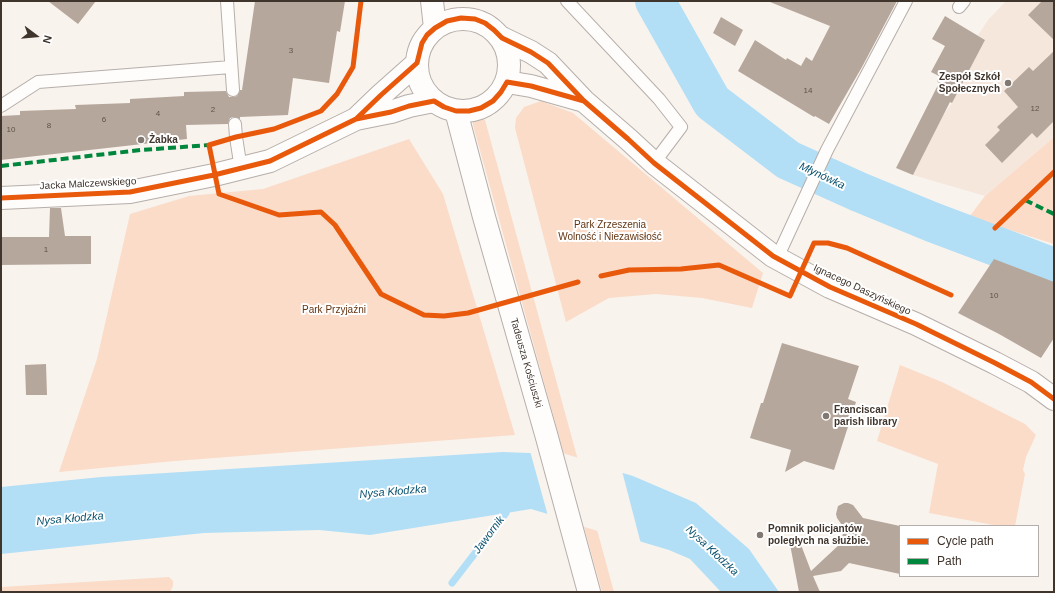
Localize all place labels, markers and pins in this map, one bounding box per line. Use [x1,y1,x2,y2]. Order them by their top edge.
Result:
place label: Zespół Szkół Społecznych [939,71,1000,94]
marker: Zespół Szkół Społecznych [1003,78,1013,88]
place label: Żabka [149,134,178,146]
marker: Żabka [136,135,146,145]
place label: Franciscan parish library [834,404,897,428]
marker: Franciscan parish library [821,411,831,421]
place label: Pomnik policjantów poległych na służbie. [768,523,869,546]
marker: Pomnik policjantów poległych na służbie. [755,530,765,540]

